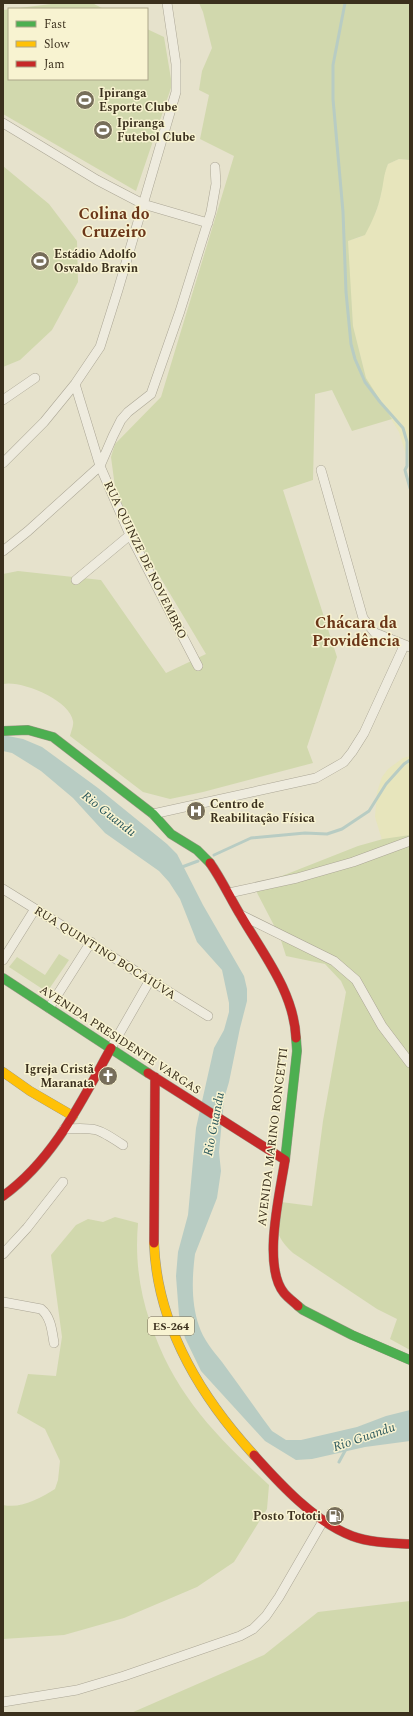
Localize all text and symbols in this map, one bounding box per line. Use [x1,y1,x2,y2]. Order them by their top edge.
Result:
legend [8,8,148,80]
text: Fast [44,15,66,34]
text: Slow [44,35,70,54]
text: Jam [44,55,65,74]
place label: Ipiranga Esporte Clube [99,84,178,117]
sports icon: Ipiranga Esporte Clube [74,89,96,111]
place label: Ipiranga Futebol Clube [117,114,195,147]
sports icon: Ipiranga Futebol Clube [92,119,114,141]
district label: Colina do Cruzeiro [79,202,150,244]
place label: Estádio Adolfo Osvaldo Bravin [54,245,139,278]
sports icon: Estádio Adolfo Osvaldo Bravin [29,250,51,272]
street label: RUA QUINZE DE NOVEMBRO [98,478,192,642]
district label: Chácara da Providência [312,611,401,653]
water label: Rio Guandu [77,786,141,842]
place label: Centro de Reabilitação Física [210,795,316,828]
hospital icon: Centro de Reabilitação Física [185,800,207,822]
street label: RUA QUINTINO BOCAIÚVA [30,901,180,1005]
street label: AVENIDA PRESIDENTE VARGAS [36,981,204,1099]
street label: AVENIDA MARINO RONCETTI [253,1047,293,1227]
place label: Igreja Cristã Maranata [25,1060,95,1093]
church icon: Igreja Cristã Maranata [97,1065,119,1087]
water label: Rio Guandu [198,1090,230,1158]
road number: ES-264 [148,1317,194,1335]
water label: Rio Guandu [330,1417,398,1457]
fuel station icon: Posto Tototi [324,1505,346,1527]
place label: Posto Tototi [253,1507,321,1526]

